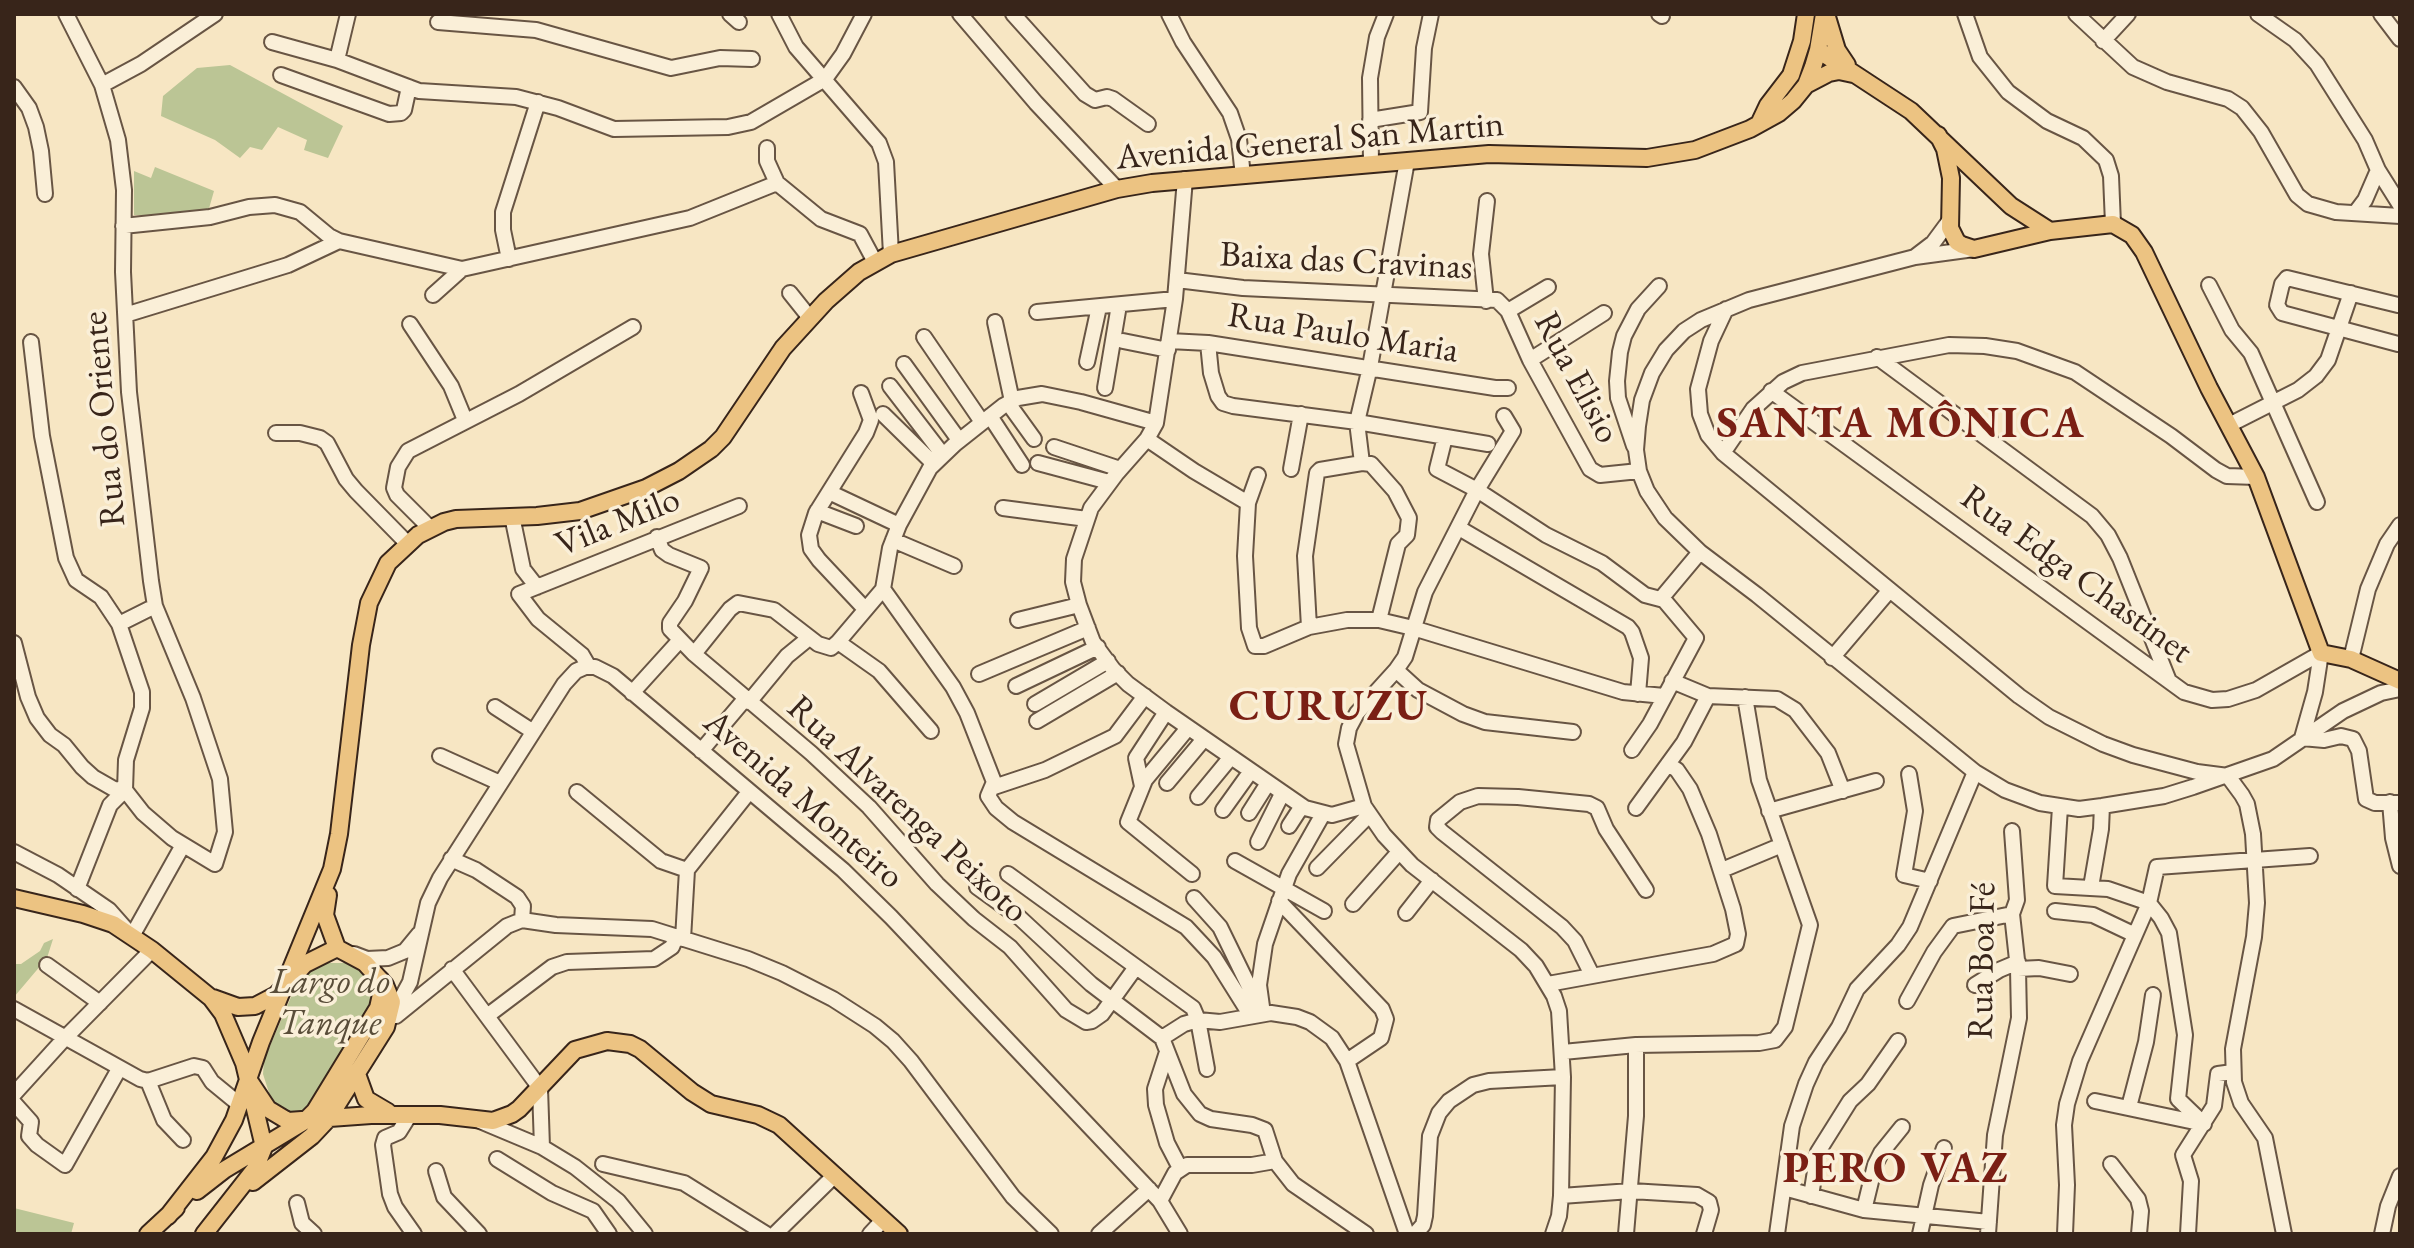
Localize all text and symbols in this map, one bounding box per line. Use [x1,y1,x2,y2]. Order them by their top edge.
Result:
street label: Avenida General San Martin [1114,104,1506,180]
street label: Baixa das Cravinas [1219,234,1473,290]
street label: Rua Paulo Maria [1225,294,1461,374]
street label: Rua Elisio [1524,305,1628,451]
street label: Rua do Oriente [74,309,136,529]
district label: SANTA MÔNICA [1716,399,2086,451]
street label: Rua Edga Chastinet [1952,477,2200,673]
street label: Vila Milo [550,479,686,567]
district label: CURUZU [1229,682,1429,734]
street label: Rua Alvarenga Peixoto [777,687,1037,933]
street label: Avenida Monteiro [694,701,912,899]
street label: Rua Boa Fé [1960,882,2006,1040]
park label: Largo do Tanque [270,961,390,1046]
district label: PERO VAZ [1783,1144,2009,1196]

